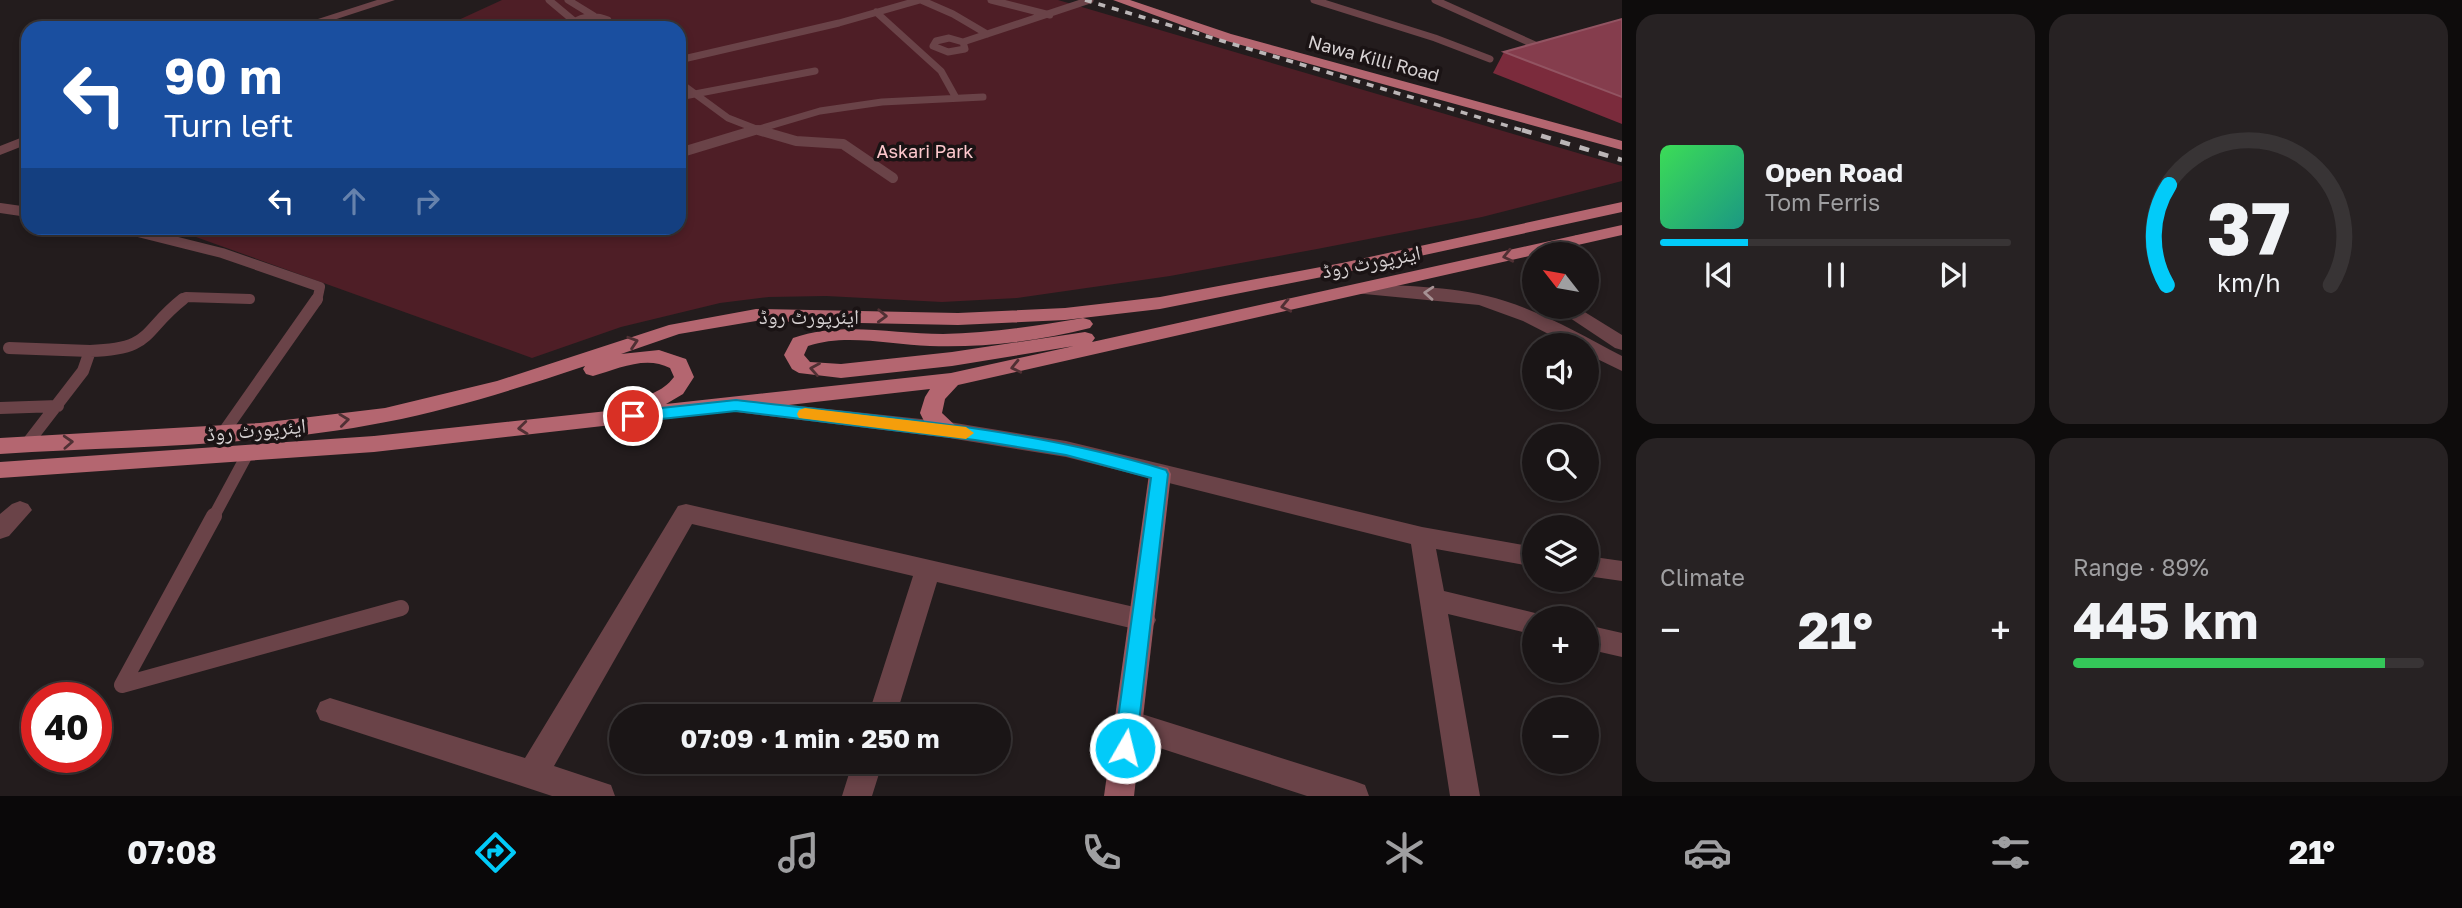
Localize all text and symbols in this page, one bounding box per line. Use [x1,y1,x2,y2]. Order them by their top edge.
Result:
street label: Nawa Killi Road [1306,30,1442,86]
text: 90 m [164,46,282,105]
icon: left [49,49,140,140]
text: Turn left [164,106,293,144]
park label: Askari Park [877,140,973,162]
text: Open Road [1765,157,1903,188]
icon: left [262,182,300,220]
icon: ahead [335,182,373,220]
icon: right [408,182,446,220]
text: 37 [2206,185,2291,272]
text: Tom Ferris [1765,188,1880,216]
street label: ایئرپورٹ روڈ [1319,239,1423,283]
north arrow [1522,242,1600,318]
map controls [1522,242,1599,774]
one-way arrow [1502,248,1514,262]
icon: previous [1700,256,1738,294]
icon: pause [1817,256,1855,294]
icon: next [1934,256,1972,294]
text: km/h [2217,267,2280,298]
one-way arrow [1423,286,1434,301]
one-way arrow [1280,298,1292,312]
street label: ایئرپورٹ روڈ [759,303,859,329]
one-way arrow [877,309,888,324]
button: sound [1522,333,1599,410]
one-way arrow [627,335,639,350]
one-way arrow [1010,359,1022,374]
one-way arrow [809,362,821,377]
pin [603,386,663,446]
icon: arrive [614,397,652,435]
street label: ایئرپورٹ روڈ [205,412,307,446]
one-way arrow [338,413,349,428]
one-way arrow [517,420,528,435]
button: search [1522,424,1599,501]
one-way arrow [63,435,74,450]
button: layers [1522,515,1599,592]
text: Range · 89% [2073,553,2209,581]
text: Climate [1660,563,1745,591]
text: 445 km [2073,588,2258,650]
text: 21° [1798,598,1873,660]
button: + [1522,606,1599,683]
text: − [1660,607,1681,652]
text: + [1990,607,2011,652]
speed limit sign: 40 [21,682,112,773]
button: − [1522,697,1599,774]
position arrow [1088,711,1162,785]
text: 07:09 · 1 min · 250 m [681,723,939,754]
icon: directions [471,828,520,877]
icon: music [774,828,823,877]
icon: phone [1077,828,1126,877]
icon: climate [1380,828,1429,877]
icon: car [1683,828,1732,877]
icon: filters [1986,828,2035,877]
text: 07:08 [127,833,217,871]
text: 21° [2289,833,2335,871]

